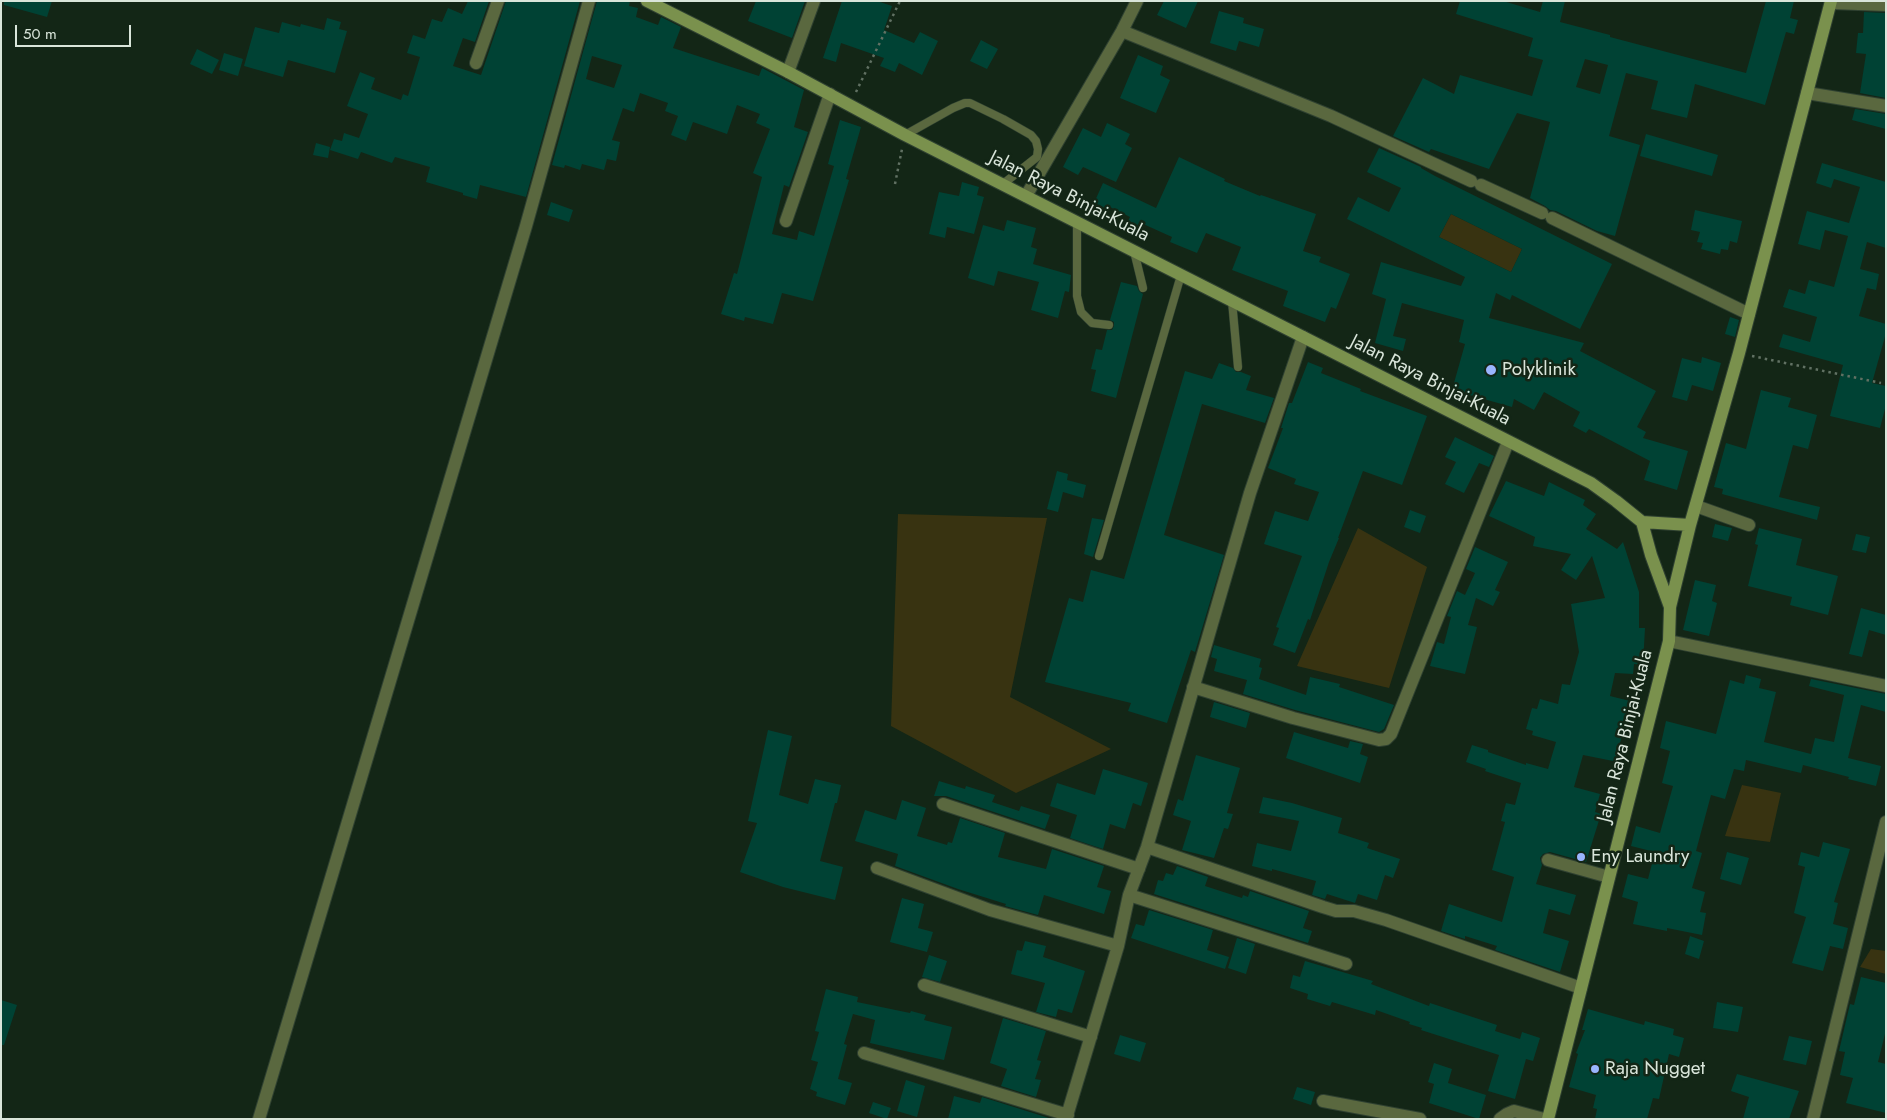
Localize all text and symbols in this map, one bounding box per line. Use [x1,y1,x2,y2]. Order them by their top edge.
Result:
scale bar [18,15,134,47]
text: 50 m [23,23,57,45]
street label: Jalan Raya Binjai-Kuala [985,147,1153,247]
street label: Jalan Raya Binjai-Kuala [1346,331,1514,431]
place label: Polyklinik [1502,359,1576,381]
marker: Polyklinik [1484,363,1498,377]
street label: Jalan Raya Binjai-Kuala [1594,647,1658,825]
place label: Eny Laundry [1591,846,1689,868]
marker: Eny Laundry [1575,851,1587,863]
place label: Raja Nugget [1605,1058,1705,1080]
marker: Raja Nugget [1589,1063,1601,1075]

